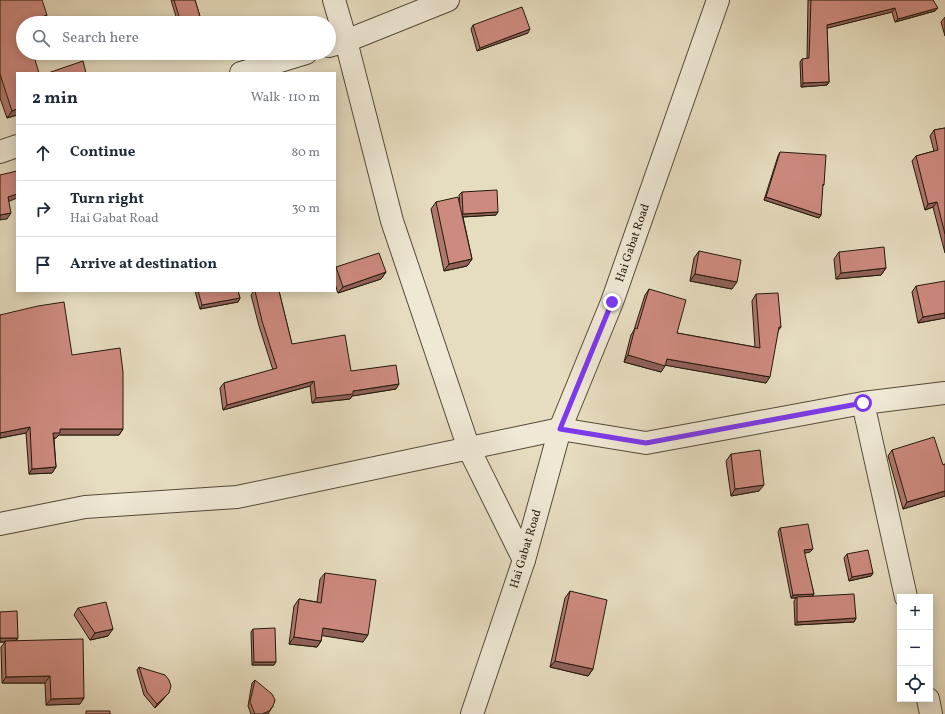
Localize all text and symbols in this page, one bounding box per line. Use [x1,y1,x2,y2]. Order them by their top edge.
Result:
search box [16,16,336,60]
icon: search [30,27,52,49]
text: Search here [62,28,139,49]
text: 2 min [32,87,78,110]
text: Walk · 110 m [251,89,320,107]
icon: ahead [32,142,54,164]
text: Continue [70,142,135,163]
text: 80 m [291,144,320,162]
text: Turn right [70,189,144,210]
icon: right [32,198,54,220]
text: 30 m [292,200,320,218]
street label: Hai Gabat Road [612,201,654,284]
text: Hai Gabat Road [70,210,159,228]
icon: arrive [32,254,54,276]
text: Arrive at destination [70,254,217,275]
route end [603,293,621,311]
route start [854,394,872,412]
street label: Hai Gabat Road [506,507,546,590]
map controls [897,594,933,702]
button: + [897,594,933,630]
button: − [897,630,933,666]
button: locate [897,666,933,702]

